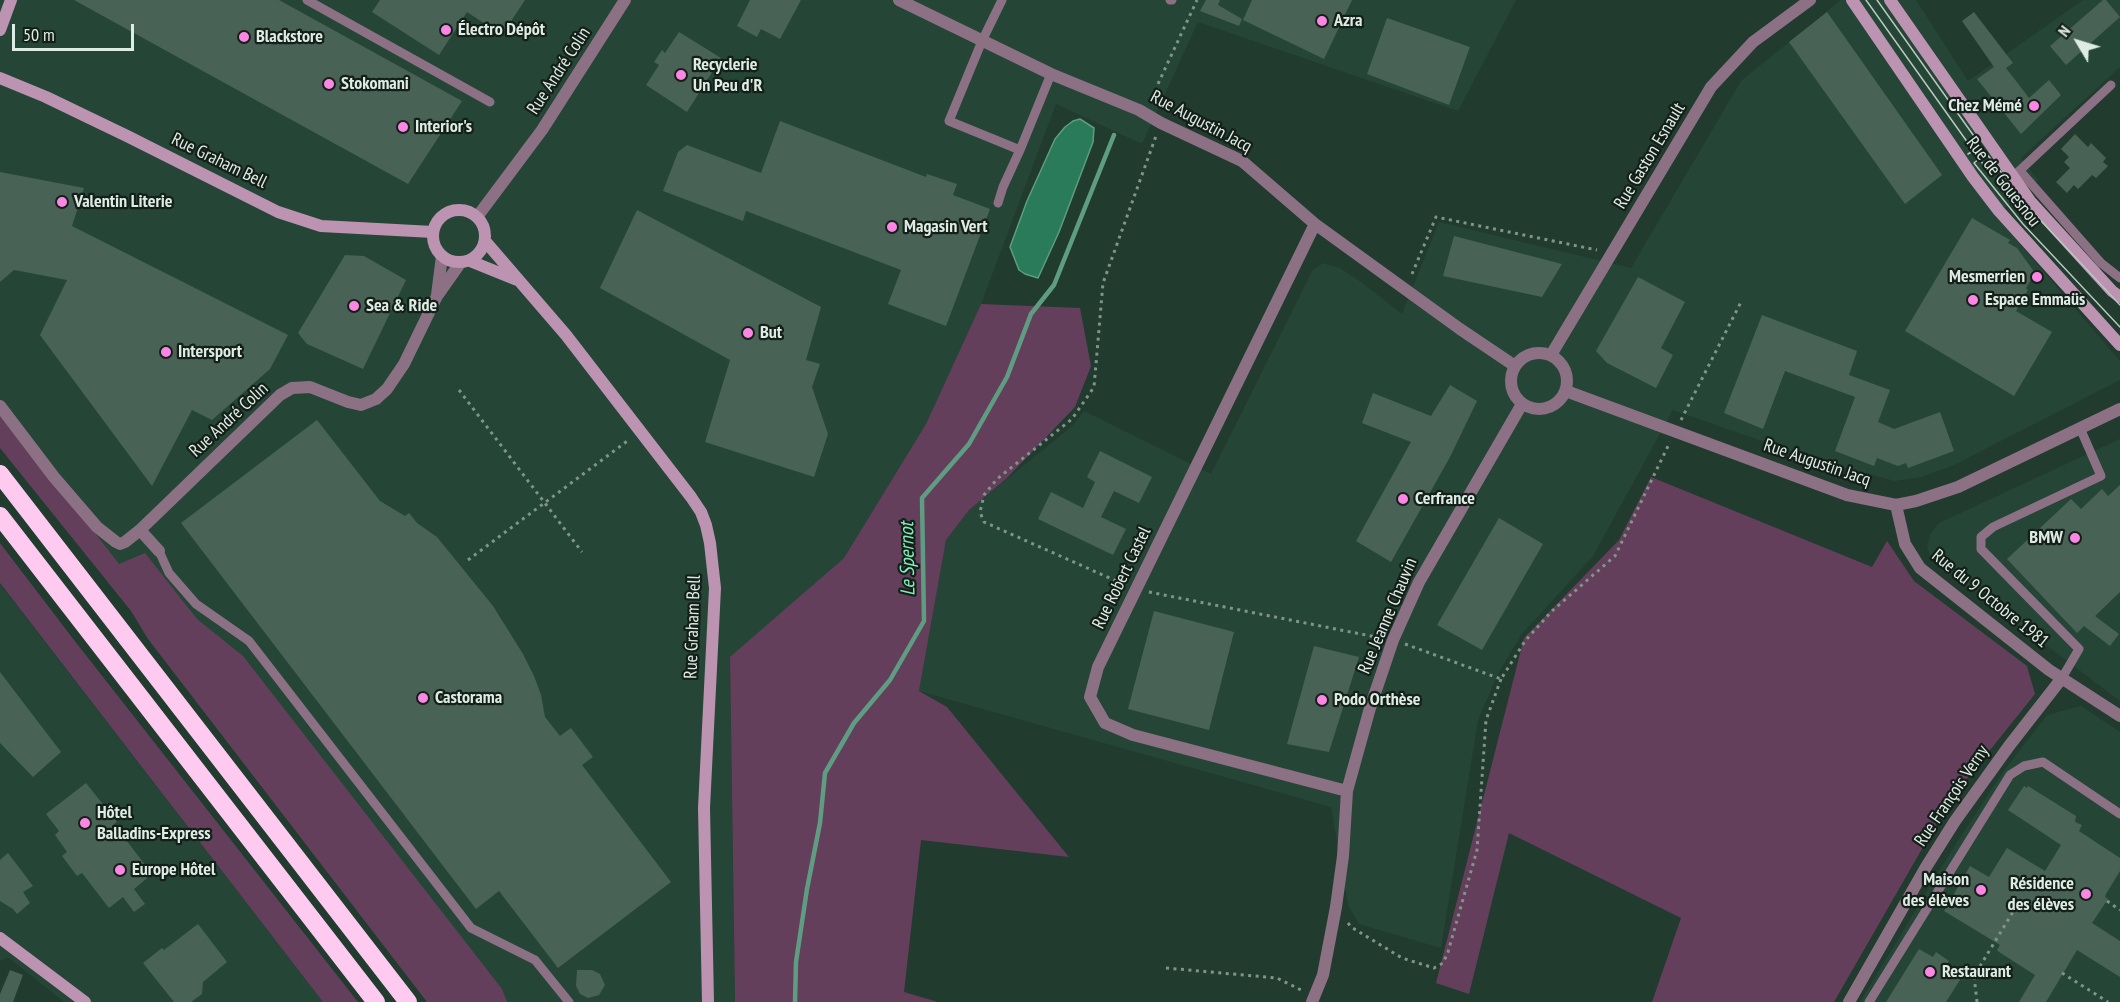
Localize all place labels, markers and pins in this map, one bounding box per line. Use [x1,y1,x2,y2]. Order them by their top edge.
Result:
place label: Azra [1334,10,1362,32]
marker: Azra [1315,14,1329,28]
place label: Électro Dépôt [458,19,545,41]
marker: Électro Dépôt [439,23,453,37]
place label: Blackstore [256,26,323,48]
marker: Blackstore [237,30,251,44]
place label: Recyclerie Un Peu d'R [693,54,762,97]
marker: Recyclerie Un Peu d'R [674,68,688,82]
place label: Stokomani [341,73,409,95]
marker: Stokomani [322,77,336,91]
place label: Chez Mémé [1948,95,2022,117]
marker: Chez Mémé [2027,99,2041,113]
place label: Interior's [415,116,472,138]
marker: Interior's [396,120,410,134]
place label: Valentin Literie [74,191,172,213]
marker: Valentin Literie [55,195,69,209]
place label: Magasin Vert [904,216,988,238]
marker: Magasin Vert [885,220,899,234]
place label: Mesmerrien [1949,266,2025,288]
marker: Mesmerrien [2030,270,2044,284]
place label: Espace Emmaüs [1985,289,2085,311]
marker: Espace Emmaüs [1966,293,1980,307]
place label: Sea & Ride [366,295,437,317]
marker: Sea & Ride [347,299,361,313]
place label: But [760,322,782,344]
marker: But [741,326,755,340]
place label: Intersport [178,341,242,363]
marker: Intersport [159,345,173,359]
place label: Cerfrance [1415,488,1475,510]
marker: Cerfrance [1396,492,1410,506]
place label: BMW [2029,527,2063,549]
marker: BMW [2068,531,2082,545]
place label: Castorama [435,687,502,709]
place label: Podo Orthèse [1334,689,1420,711]
marker: Castorama [416,691,430,705]
marker: Podo Orthèse [1315,693,1329,707]
place label: Hôtel Balladins-Express [97,802,211,844]
marker: Hôtel Balladins-Express [78,816,92,830]
place label: Europe Hôtel [132,859,215,881]
marker: Europe Hôtel [113,863,127,877]
place label: Maison des élèves [1903,869,1969,912]
place label: Résidence des élèves [2008,873,2074,916]
marker: Maison des élèves [1974,883,1988,897]
marker: Résidence des élèves [2079,887,2093,901]
place label: Restaurant [1942,961,2011,983]
marker: Restaurant [1923,965,1937,979]

